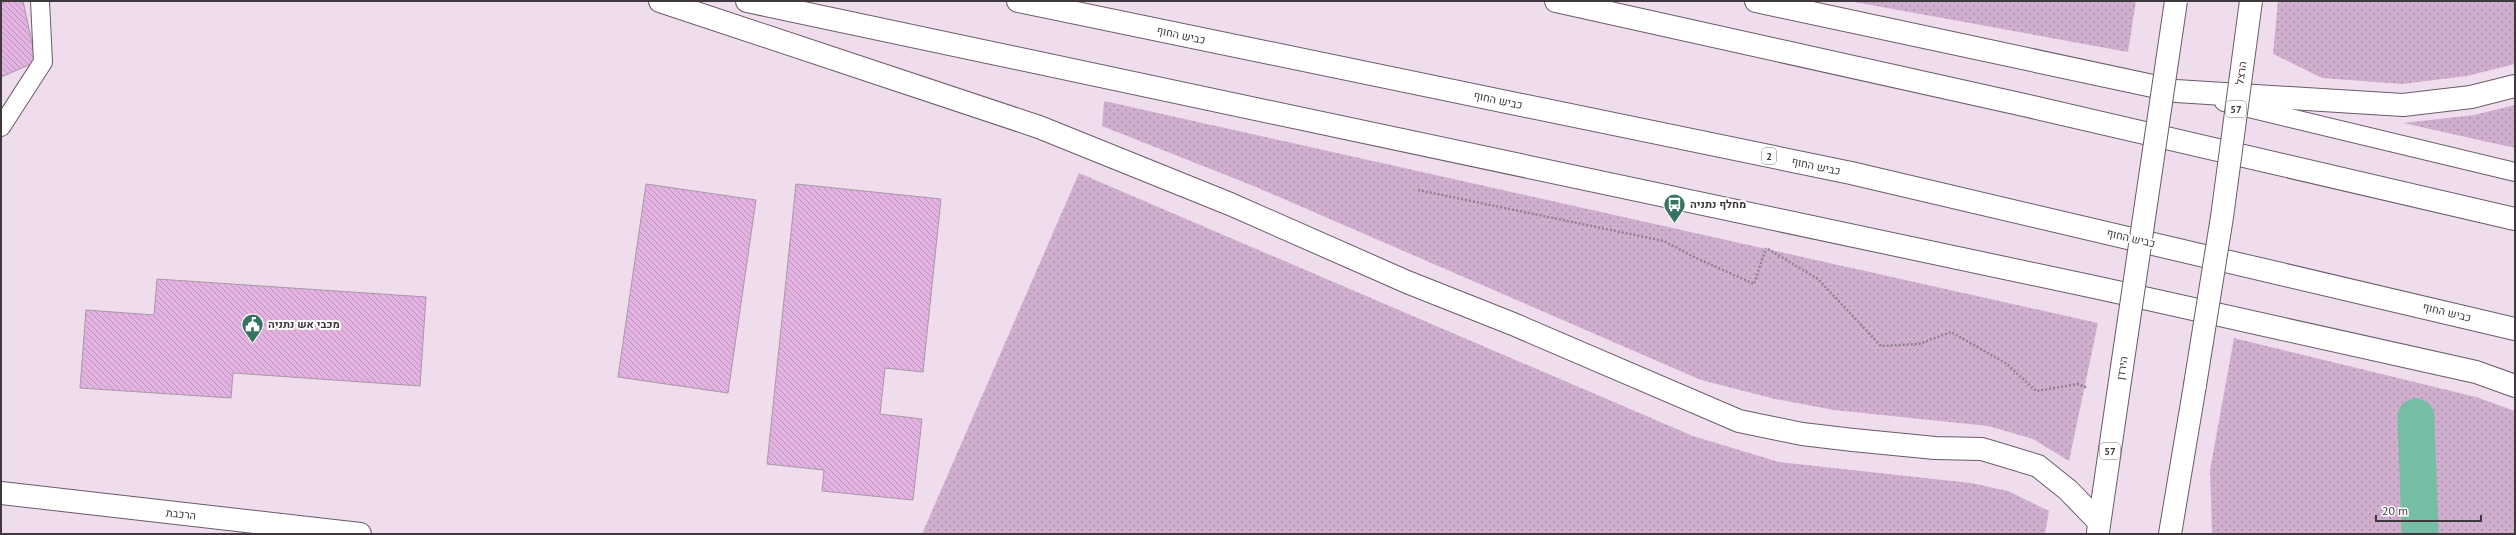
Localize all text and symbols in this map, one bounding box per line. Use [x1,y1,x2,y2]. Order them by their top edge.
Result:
street label: כביש החוף [1155,23,1207,47]
street label: הרצל [2232,60,2250,86]
street label: כביש החוף [1472,88,1524,112]
road number: 57 [2226,101,2246,117]
road number: 2 [1762,148,1776,164]
street label: כביש החוף [1790,154,1842,178]
bus stop icon: מחלף נתניה [1661,191,1687,224]
place label: מחלף נתניה [1690,197,1746,211]
street label: כביש החוף [2105,226,2157,250]
street label: כביש החוף [2421,299,2473,325]
public building icon: מכבי אש נתניה [240,311,266,344]
place label: מכבי אש נתניה [268,317,340,331]
street label: הירדן [2113,355,2131,381]
road number: 57 [2100,443,2120,459]
scale bar [2376,497,2481,523]
text: 20 m [2382,503,2408,518]
street label: הרכבת [165,505,197,523]

